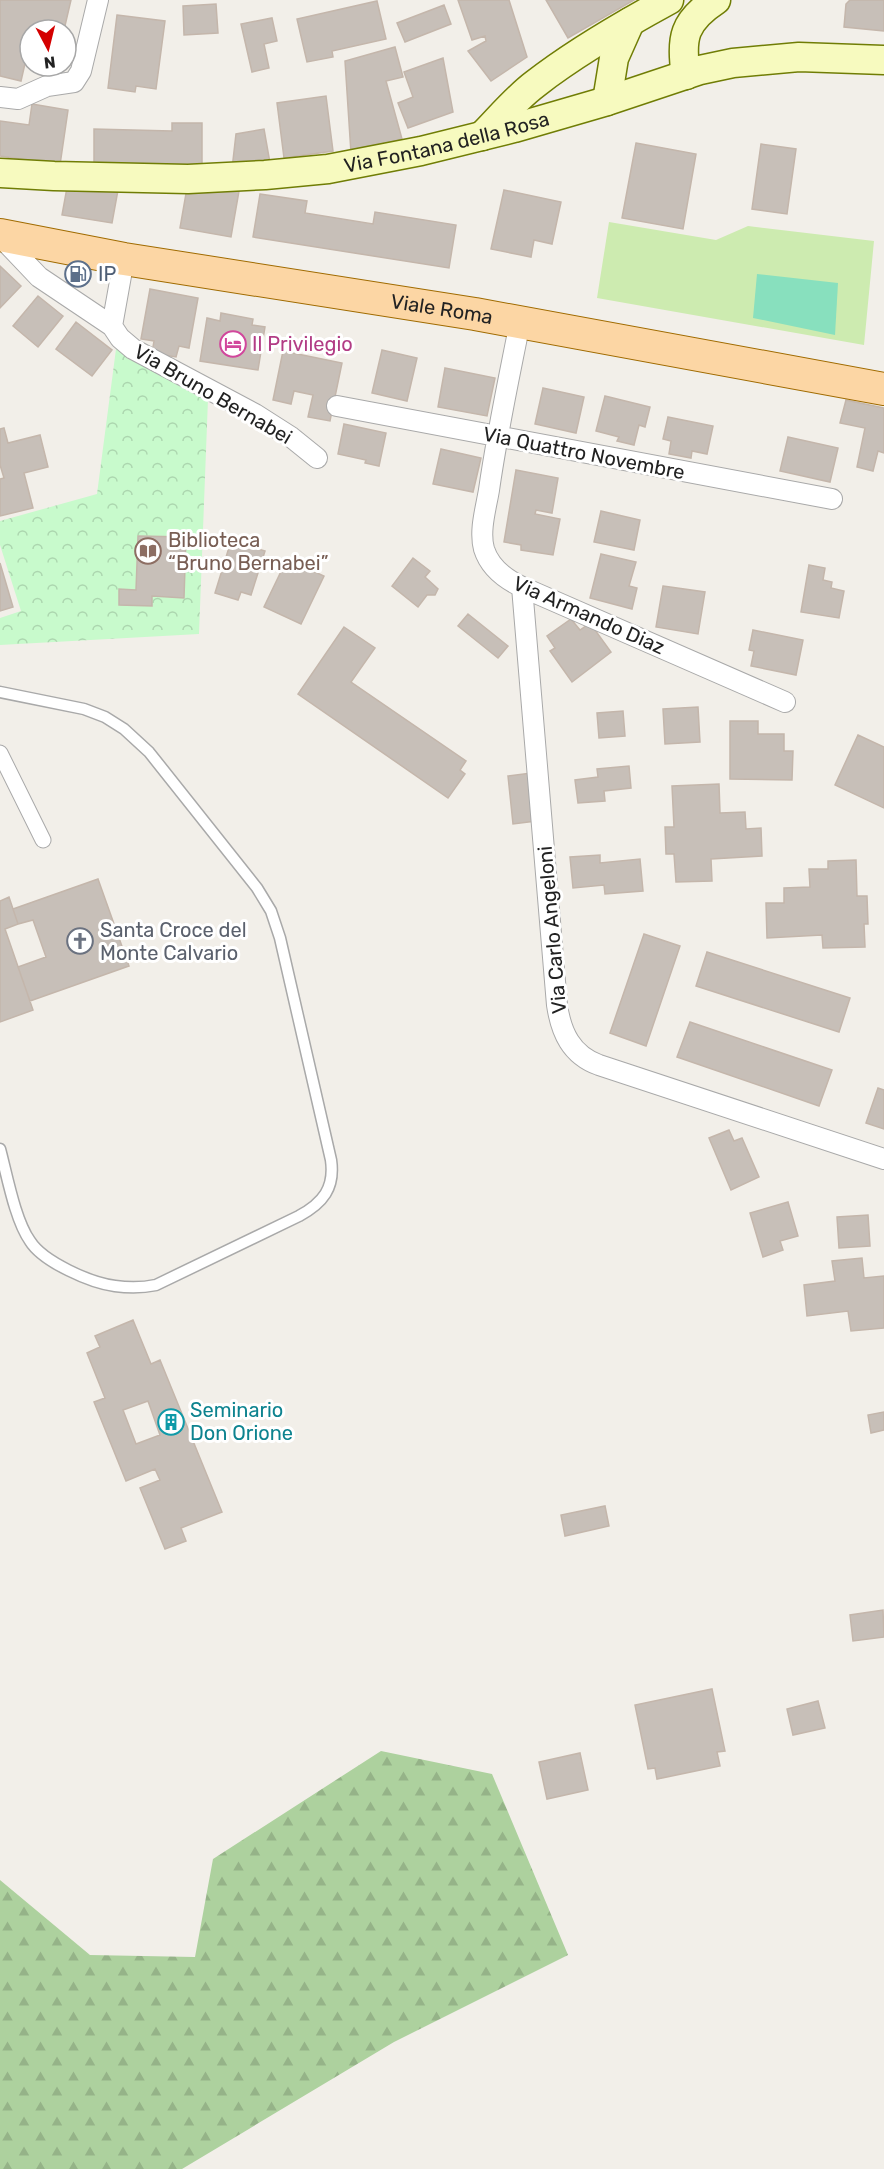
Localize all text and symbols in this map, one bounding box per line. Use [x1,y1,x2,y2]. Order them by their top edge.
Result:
north arrow [18,18,78,78]
text: N [43,52,57,73]
street label: Via Fontana della Rosa [342,106,552,178]
fuel station icon: IP [63,259,93,289]
place label: IP [98,262,116,286]
street label: Viale Roma [389,289,495,329]
hotel icon: Il Privilegio [218,329,248,359]
place label: Il Privilegio [252,332,353,356]
street label: Via Bruno Bernabei [130,339,296,449]
street label: Via Quattro Novembre [481,422,687,484]
place label: Biblioteca “Bruno Bernabei” [168,528,329,575]
library icon: Biblioteca “Bruno Bernabei” [133,536,163,566]
street label: Via Armando Diaz [510,571,668,659]
street label: Via Carlo Angeloni [533,845,571,1015]
place label: Santa Croce del Monte Calvario [100,918,247,965]
church icon: Santa Croce del Monte Calvario [65,926,95,956]
place label: Seminario Don Orione [190,1398,293,1445]
building icon: Seminario Don Orione [156,1407,186,1437]

